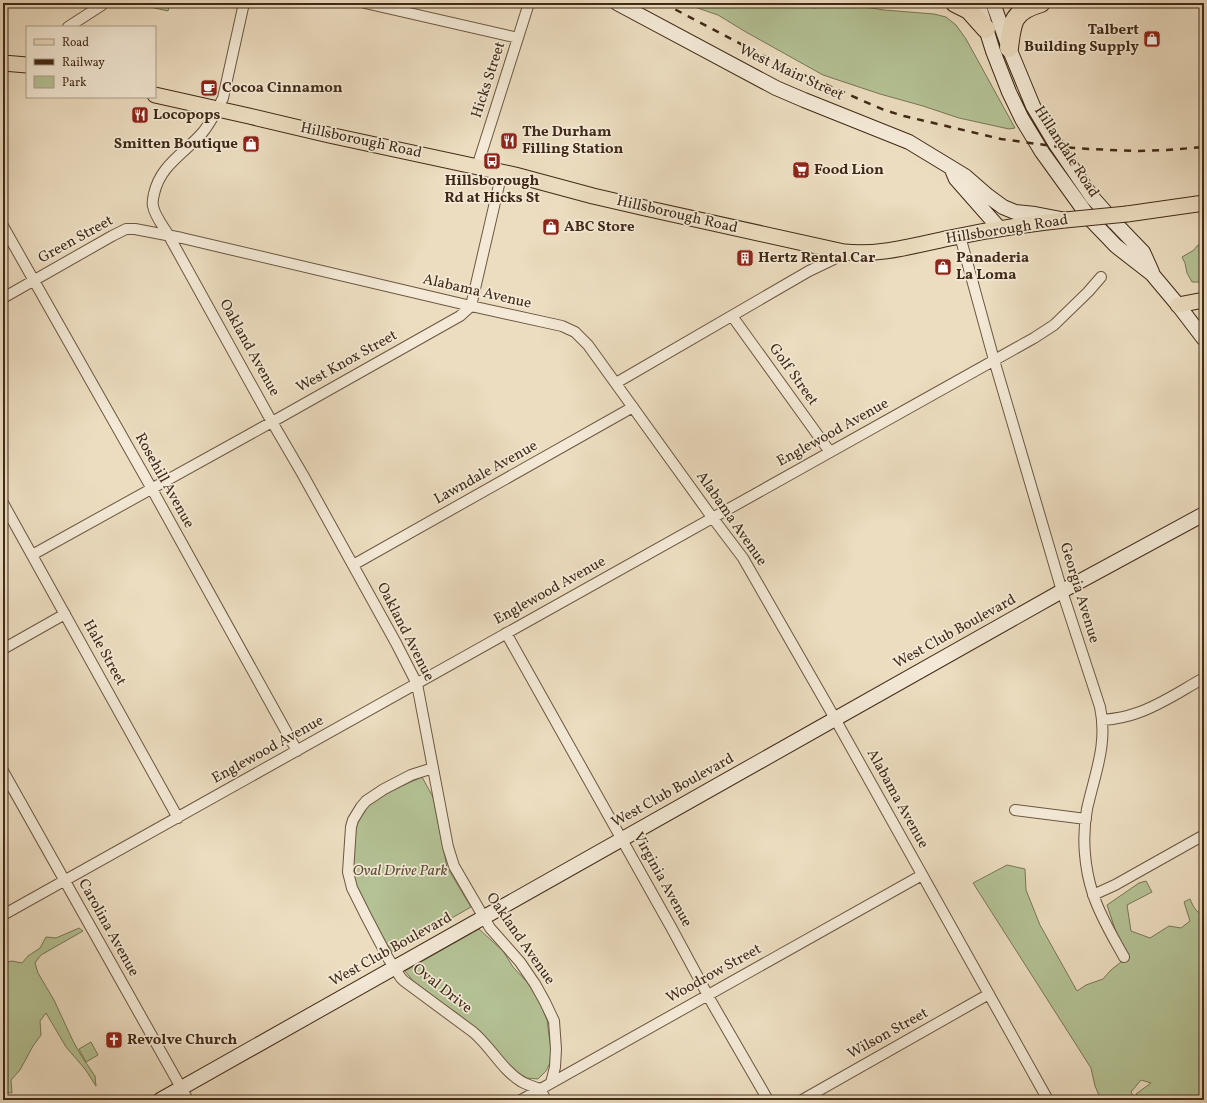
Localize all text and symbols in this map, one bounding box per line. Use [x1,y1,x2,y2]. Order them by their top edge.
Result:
place label: Talbert Building Supply [1024,20,1140,58]
legend [26,26,156,98]
shop icon: Talbert Building Supply [1142,29,1162,49]
text: Road [62,35,89,51]
street label: Hicks Street [467,39,511,121]
street label: West Main Street [735,40,847,106]
text: Railway [62,55,105,71]
text: Park [62,75,87,91]
cafe icon: Cocoa Cinnamon [199,78,219,98]
place label: Cocoa Cinnamon [222,78,343,99]
street label: Hillandale Road [1028,102,1104,202]
restaurant icon: Locopops [130,105,150,125]
place label: Locopops [153,105,220,126]
street label: Hillsborough Road [298,118,424,164]
place label: The Durham Filling Station [522,122,623,160]
restaurant icon: The Durham Filling Station [499,131,519,151]
place label: Smitten Boutique [114,134,238,155]
shop icon: Smitten Boutique [241,134,261,154]
bus stop icon: Hillsborough Rd at Hicks St [482,151,502,171]
supermarket icon: Food Lion [791,160,811,180]
place label: Food Lion [814,160,884,181]
place label: Hillsborough Rd at Hicks St [444,171,540,209]
street label: Hillsborough Road [614,191,740,239]
street label: Hillsborough Road [944,210,1070,250]
street label: Green Street [35,211,117,269]
shop icon: ABC Store [541,217,561,237]
place label: ABC Store [564,217,635,238]
building icon: Hertz Rental Car [735,248,755,268]
place label: Hertz Rental Car [758,248,875,269]
place label: Panaderia La Loma [956,248,1029,286]
shop icon: Panaderia La Loma [933,257,953,277]
street label: Alabama Avenue [421,269,533,315]
street label: Oakland Avenue [214,296,284,400]
street label: West Knox Street [293,326,401,398]
street label: Golf Street [763,340,823,410]
street label: Englewood Avenue [773,394,893,472]
street label: Rosehill Avenue [129,430,199,532]
street label: Lawndale Avenue [430,436,542,510]
street label: Alabama Avenue [691,468,771,570]
street label: Georgia Avenue [1054,540,1104,646]
street label: Englewood Avenue [490,552,610,630]
street label: Oakland Avenue [371,579,439,685]
street label: West Club Boulevard [890,590,1020,674]
street label: Hale Street [77,616,131,690]
street label: Englewood Avenue [208,711,328,789]
street label: Alabama Avenue [861,745,933,853]
street label: West Club Boulevard [608,749,738,833]
street label: Virginia Avenue [627,829,697,931]
park label: Oval Drive Park [352,861,448,882]
street label: Carolina Avenue [72,875,144,981]
street label: Oakland Avenue [480,889,560,989]
street label: West Club Boulevard [326,908,456,992]
street label: Woodrow Street [663,939,765,1009]
street label: Oval Drive [408,959,476,1019]
street label: Wilson Street [844,1003,932,1065]
church icon: Revolve Church [104,1030,124,1050]
place label: Revolve Church [127,1030,238,1051]

